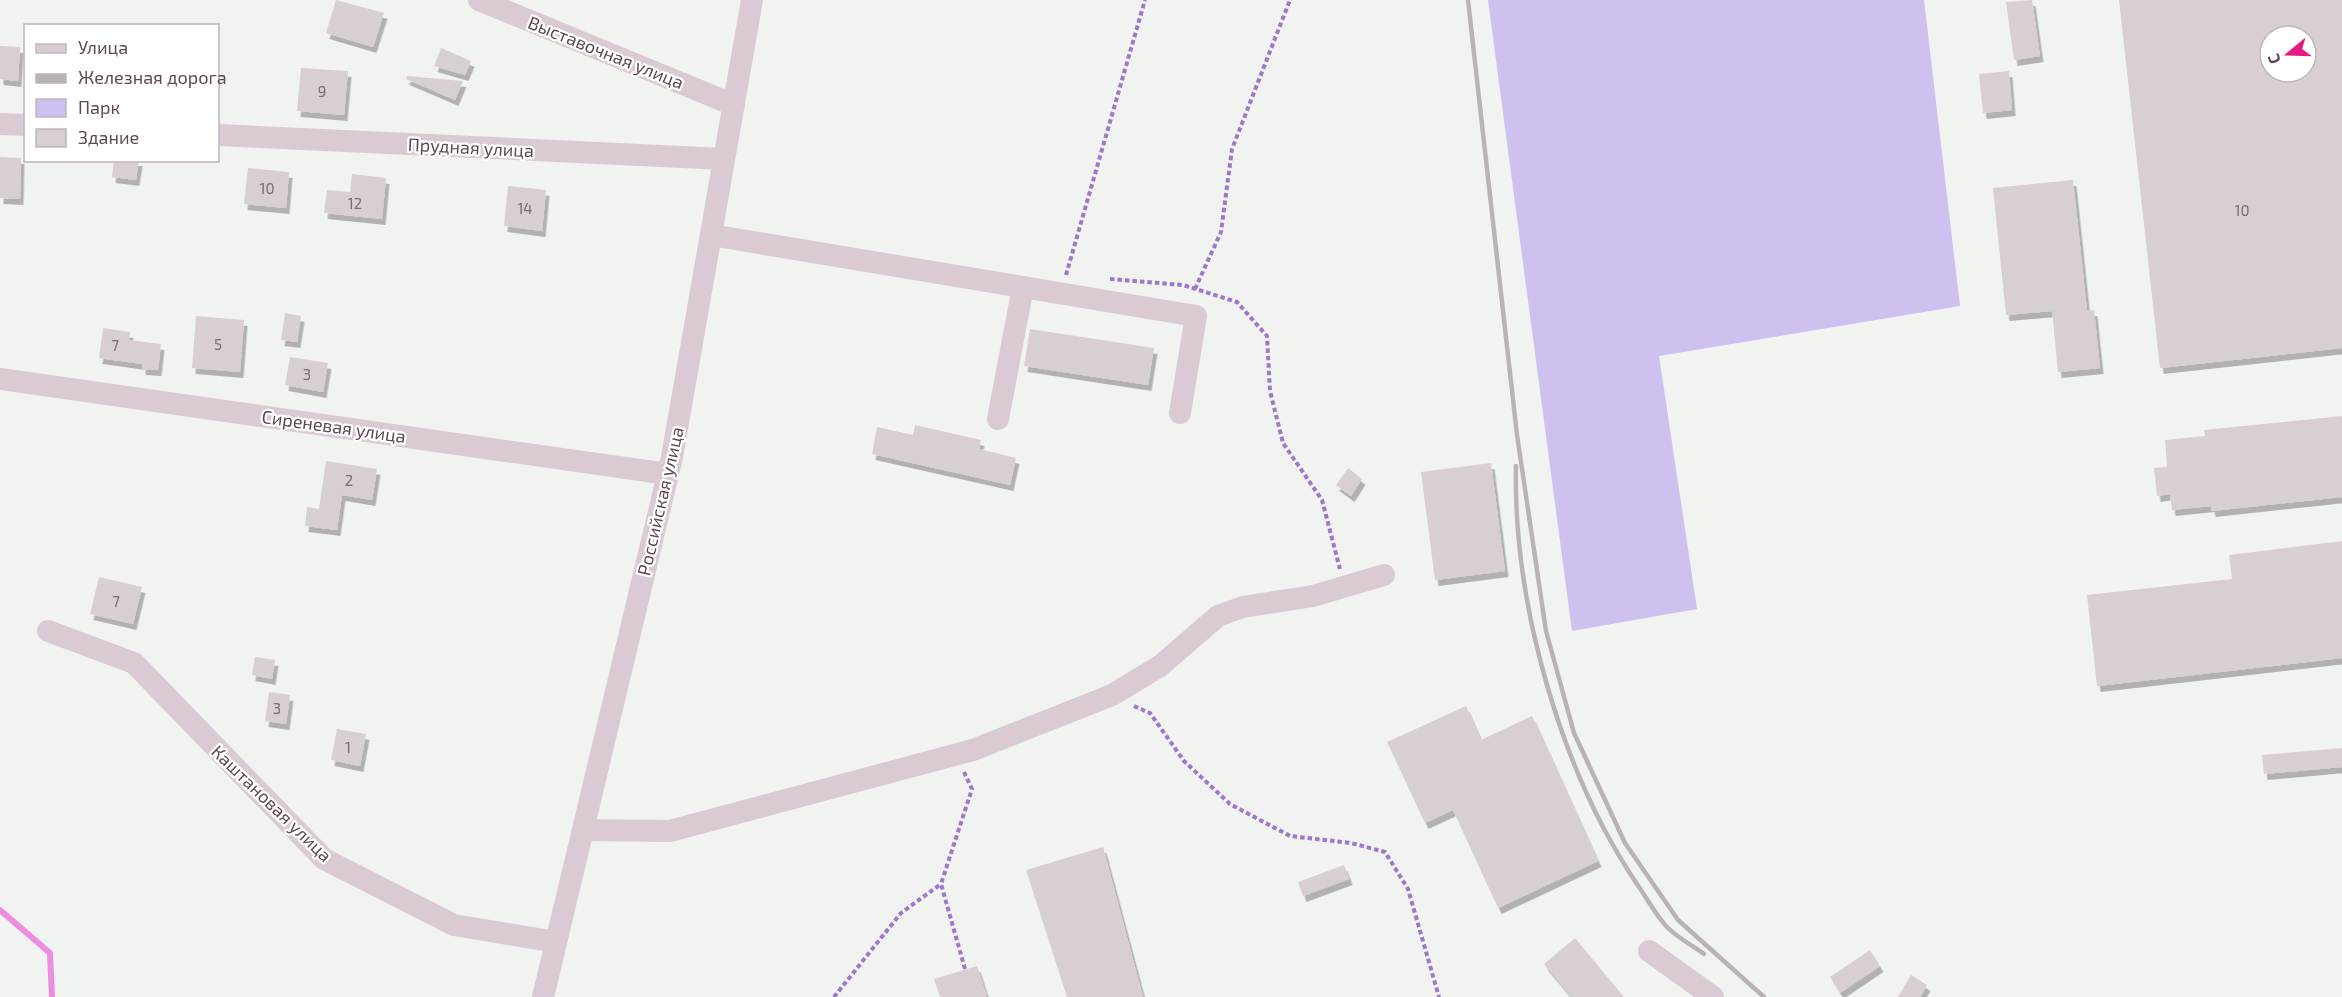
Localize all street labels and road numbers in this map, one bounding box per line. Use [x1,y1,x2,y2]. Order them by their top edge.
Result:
street label: Выставочная улица [525,11,687,93]
street label: Прудная улица [407,133,535,161]
street label: Сиреневая улица [261,405,407,447]
street label: Российская улица [632,424,688,578]
street label: Каштановая улица [207,740,337,866]

